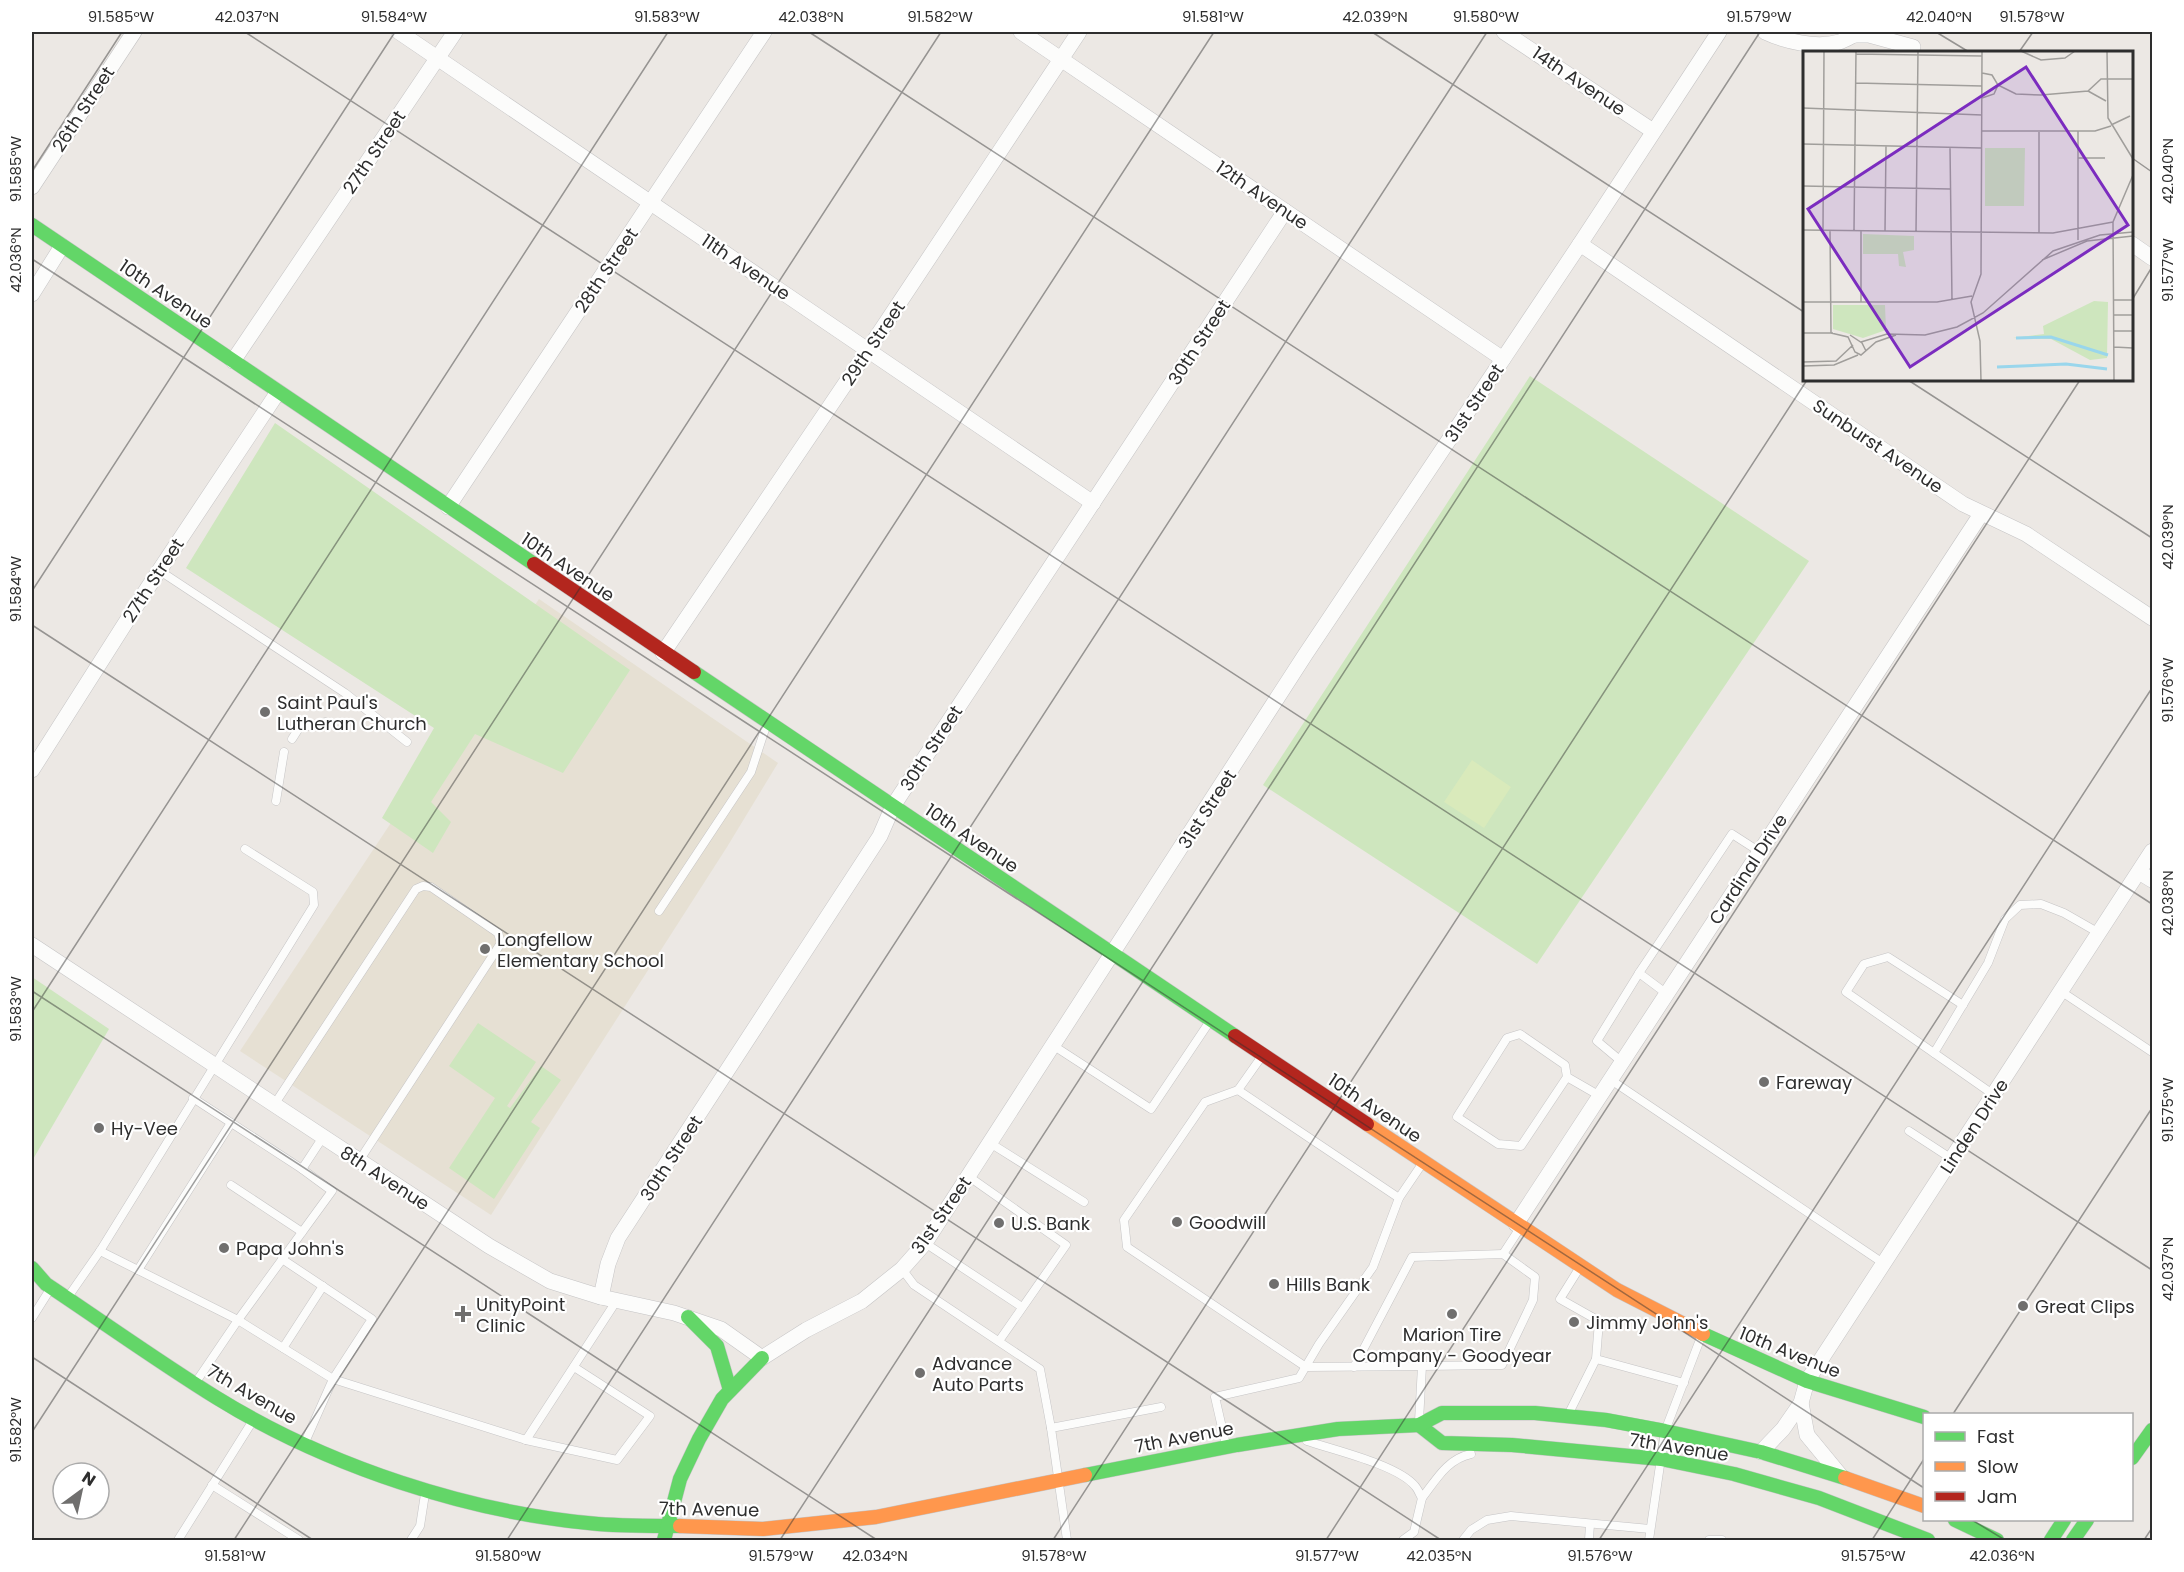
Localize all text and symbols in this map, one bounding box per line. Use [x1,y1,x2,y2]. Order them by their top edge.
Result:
text: 91.585°W [88,6,155,27]
text: 42.037°N [215,6,279,27]
text: 91.584°W [361,6,428,27]
text: 91.583°W [634,6,700,27]
text: 42.038°N [778,6,844,27]
text: 91.582°W [907,6,973,27]
text: 91.581°W [1182,6,1244,27]
text: 42.039°N [1342,6,1408,27]
text: 91.580°W [1453,6,1520,27]
text: 91.579°W [1726,6,1792,27]
text: 42.040°N [1906,6,1972,27]
text: 91.578°W [1999,6,2065,27]
street label: 14th Avenue [1527,41,1631,121]
inset map [1803,51,2133,381]
street label: 26th Street [46,61,120,157]
street label: 27th Street [337,105,411,199]
text: 91.585°W [5,135,26,202]
text: 42.040°N [2157,138,2178,204]
street label: 12th Avenue [1211,155,1313,235]
street label: 28th Street [568,223,644,317]
text: 42.036°N [5,227,26,293]
street label: 11th Avenue [697,228,795,306]
text: 91.577°W [2157,238,2178,302]
street label: 10th Avenue [114,254,218,334]
street label: 30th Street [1162,294,1236,390]
street label: 29th Street [835,296,911,390]
street label: 31st Street [1439,359,1509,447]
street label: Sunburst Avenue [1808,393,1948,499]
text: 42.039°N [2157,504,2178,570]
street label: 10th Avenue [516,527,620,607]
street label: 27th Street [116,533,190,627]
text: 91.584°W [5,555,26,622]
text: 91.576°W [2157,657,2178,723]
place label: Saint Paul's Lutheran Church [277,690,427,736]
street label: 30th Street [894,700,968,796]
marker: Saint Paul's Lutheran Church [258,705,272,719]
street label: 31st Street [1172,765,1242,853]
street label: 10th Avenue [920,798,1024,878]
street label: Cardinal Drive [1703,809,1793,929]
text: 42.038°N [2157,870,2178,936]
place label: Longfellow Elementary School [497,927,664,973]
marker: Longfellow Elementary School [478,942,492,956]
text: 91.583°W [5,976,26,1042]
street label: 10th Avenue [1323,1068,1427,1148]
place label: Fareway [1776,1070,1852,1095]
street label: Linden Drive [1934,1074,2014,1178]
marker: Fareway [1757,1075,1771,1089]
text: 91.575°W [2157,1077,2178,1143]
street label: 30th Street [634,1110,708,1206]
place label: Hy-Vee [111,1116,178,1141]
marker: Hy-Vee [92,1121,106,1135]
street label: 8th Avenue [335,1140,435,1216]
street label: 31st Street [905,1171,977,1259]
place label: Goodwill [1189,1210,1266,1235]
place label: U.S. Bank [1011,1211,1091,1236]
marker: Goodwill [1170,1215,1184,1229]
marker: U.S. Bank [992,1216,1006,1230]
place label: Papa John's [236,1236,344,1261]
text: 42.037°N [2157,1237,2178,1301]
marker: Papa John's [217,1241,231,1255]
place label: Hills Bank [1286,1272,1371,1297]
marker: Hills Bank [1267,1277,1281,1291]
place label: UnityPoint Clinic [476,1292,565,1338]
place label: Great Clips [2035,1294,2135,1319]
marker: Great Clips [2016,1299,2030,1313]
marker: UnityPoint Clinic [454,1305,472,1323]
marker: Marion Tire Company - Goodyear [1445,1307,1459,1321]
place label: Jimmy John's [1586,1310,1708,1335]
marker: Jimmy John's [1567,1315,1581,1329]
street label: 10th Avenue [1735,1320,1845,1384]
place label: Marion Tire Company - Goodyear [1353,1322,1552,1368]
place label: Advance Auto Parts [932,1351,1024,1397]
street label: 7th Avenue [202,1358,302,1430]
marker: Advance Auto Parts [913,1366,927,1380]
text: 91.582°W [5,1397,26,1463]
legend [1923,1413,2133,1521]
street label: 7th Avenue [1132,1415,1236,1459]
text: Fast [1977,1424,2014,1449]
street label: 7th Avenue [1628,1427,1730,1467]
text: Slow [1977,1454,2019,1479]
north arrow [51,1461,111,1521]
text: N [78,1466,100,1492]
text: Jam [1977,1484,2017,1509]
street label: 7th Avenue [659,1496,759,1522]
text: 91.581°W [204,1545,266,1566]
text: 91.580°W [475,1545,542,1566]
text: 91.579°W [748,1545,814,1566]
text: 42.034°N [842,1545,908,1566]
text: 91.578°W [1021,1545,1087,1566]
text: 91.577°W [1295,1545,1359,1566]
text: 42.035°N [1406,1545,1472,1566]
text: 91.576°W [1567,1545,1633,1566]
text: 91.575°W [1840,1545,1906,1566]
text: 42.036°N [1969,1545,2035,1566]

